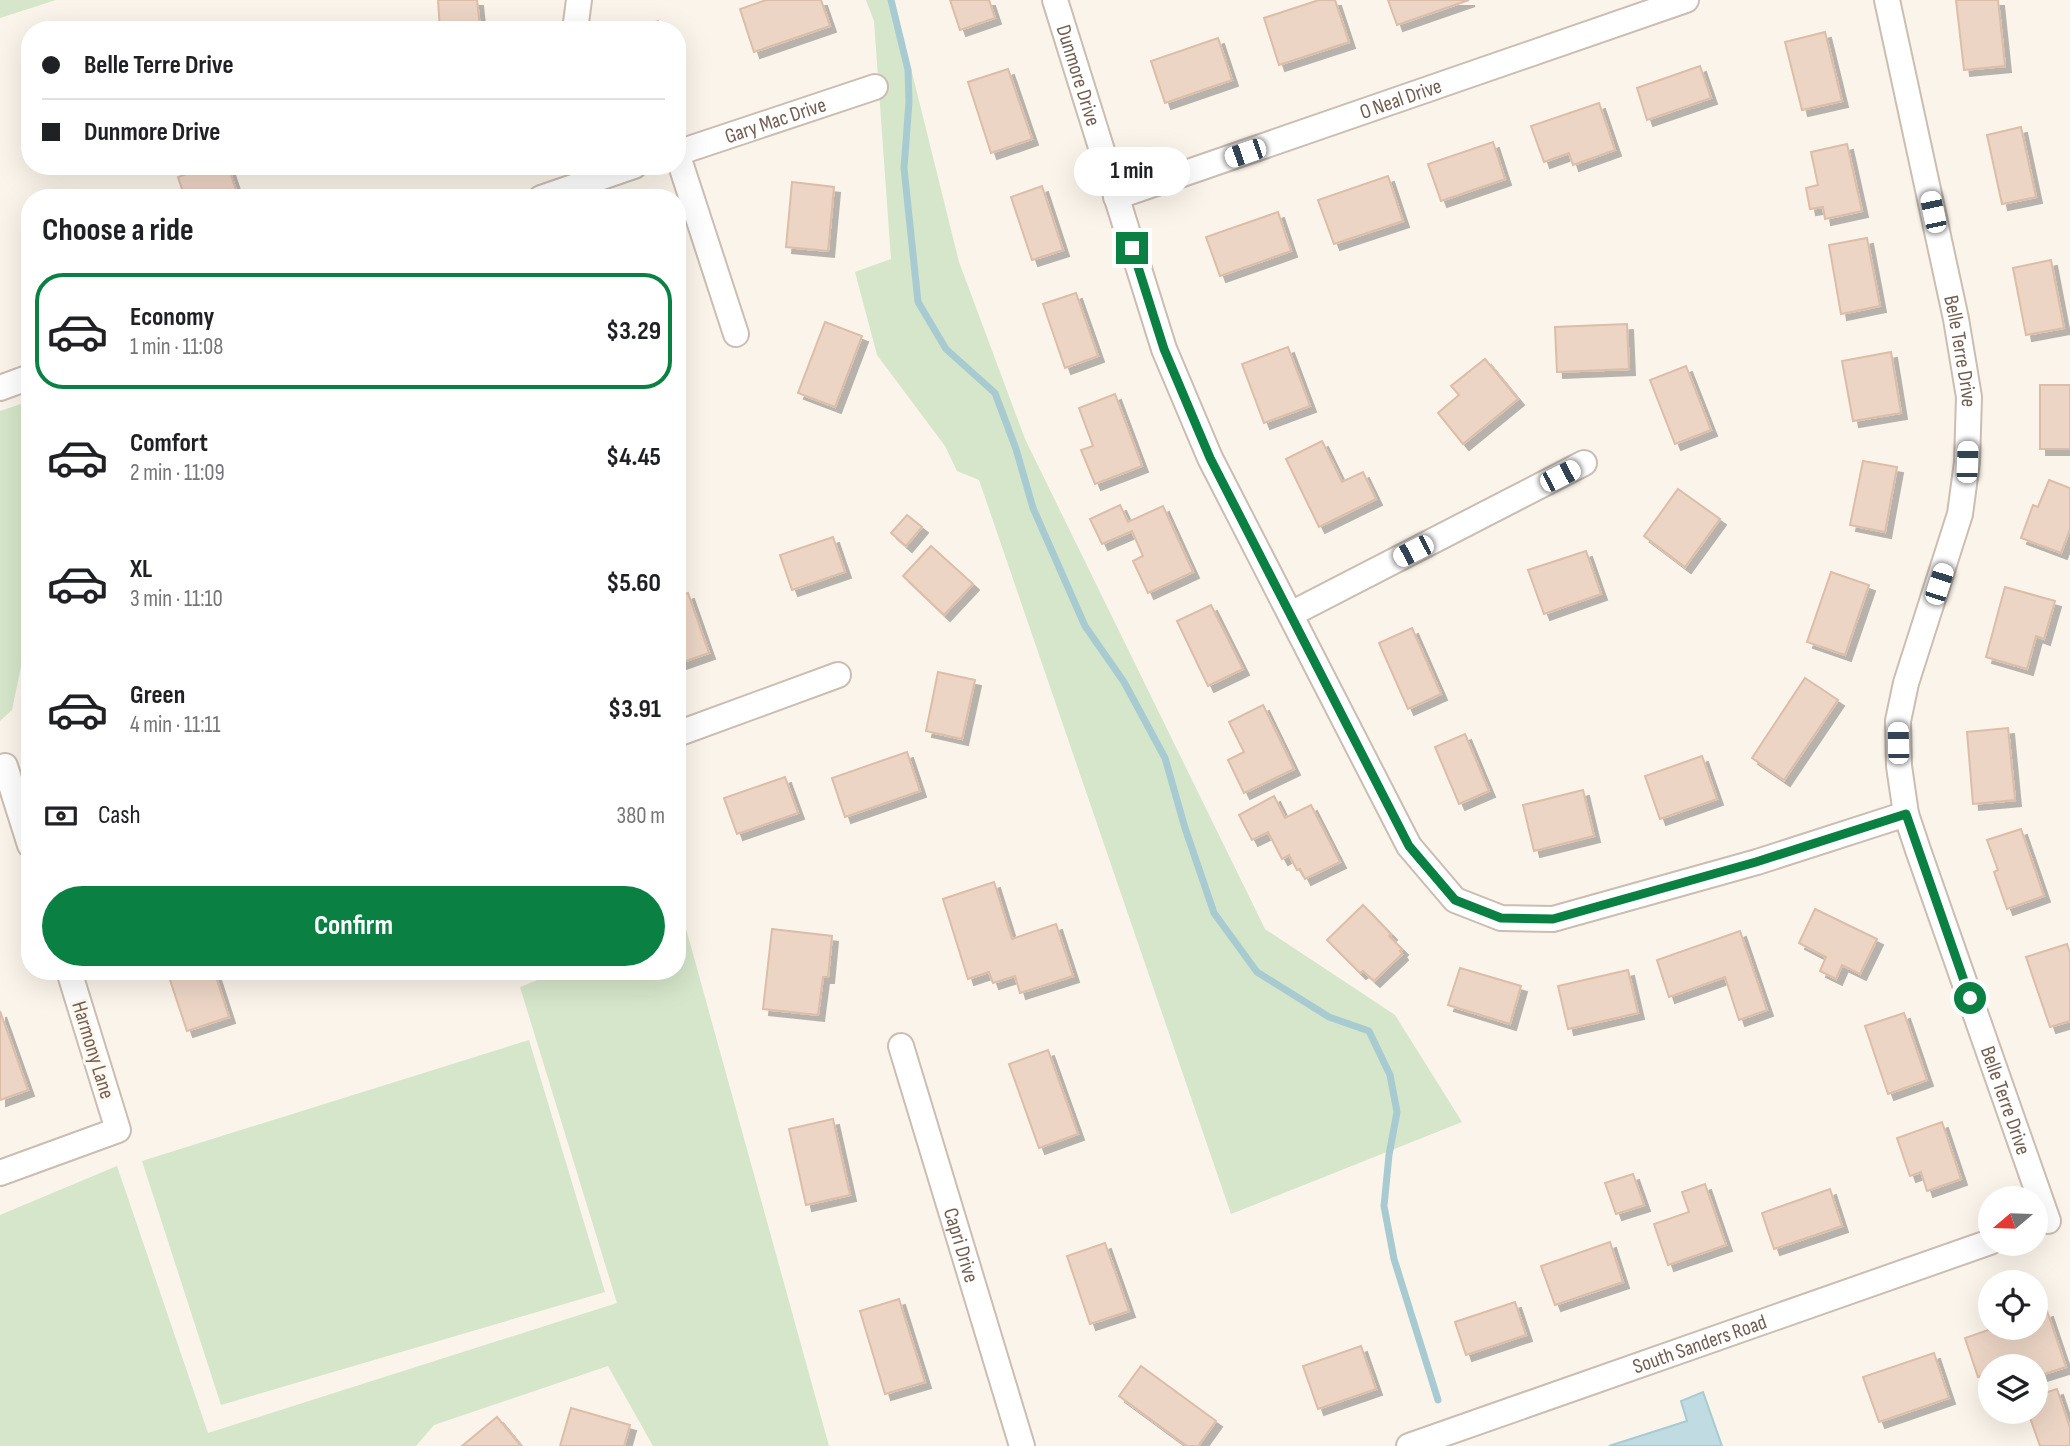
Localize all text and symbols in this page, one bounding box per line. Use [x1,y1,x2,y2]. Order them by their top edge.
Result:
street label: Dunmore Drive [1051,22,1106,129]
text: Belle Terre Drive [84,50,234,81]
street label: O Neal Drive [1356,73,1445,124]
street label: Gary Mac Drive [721,92,829,149]
text: Dunmore Drive [84,117,220,148]
car [1222,136,1269,170]
callout: 1 min [1074,146,1190,196]
text: 1 min [1111,157,1153,185]
car [1919,189,1948,235]
text: Choose a ride [42,211,194,250]
route end [1116,232,1148,264]
street label: Belle Terre Drive [1939,293,1982,408]
icon: car [46,300,109,363]
text: Economy [130,302,214,333]
text: $3.29 [606,316,661,347]
text: 1 min · 11:08 [130,333,223,361]
icon: car [46,426,109,489]
text: Comfort [130,428,208,459]
car [1956,441,1979,483]
text: $4.45 [606,442,661,473]
car [1537,457,1584,495]
text: 2 min · 11:09 [130,459,225,487]
car [1390,532,1437,570]
icon: car [46,552,109,615]
text: XL [130,554,152,585]
car [1923,561,1956,607]
text: $5.60 [606,568,661,599]
text: 3 min · 11:10 [130,585,223,613]
icon: car [46,678,109,741]
text: Green [130,680,185,711]
text: $3.91 [608,694,661,725]
text: 4 min · 11:11 [130,711,221,739]
car [1888,722,1909,764]
icon: cash [42,797,80,835]
text: Cash [98,800,141,831]
text: 380 m [617,802,665,830]
button: Confirm [42,886,665,966]
route start [1954,982,1986,1014]
street label: Harmony Lane [66,998,120,1102]
street label: Belle Terre Drive [1975,1043,2036,1158]
north arrow [1978,1186,2048,1256]
map controls [1978,1186,2048,1424]
street label: Capri Drive [938,1205,984,1285]
button: locate [1978,1270,2048,1340]
street label: South Sanders Road [1629,1309,1770,1379]
button: layers [1978,1354,2048,1424]

